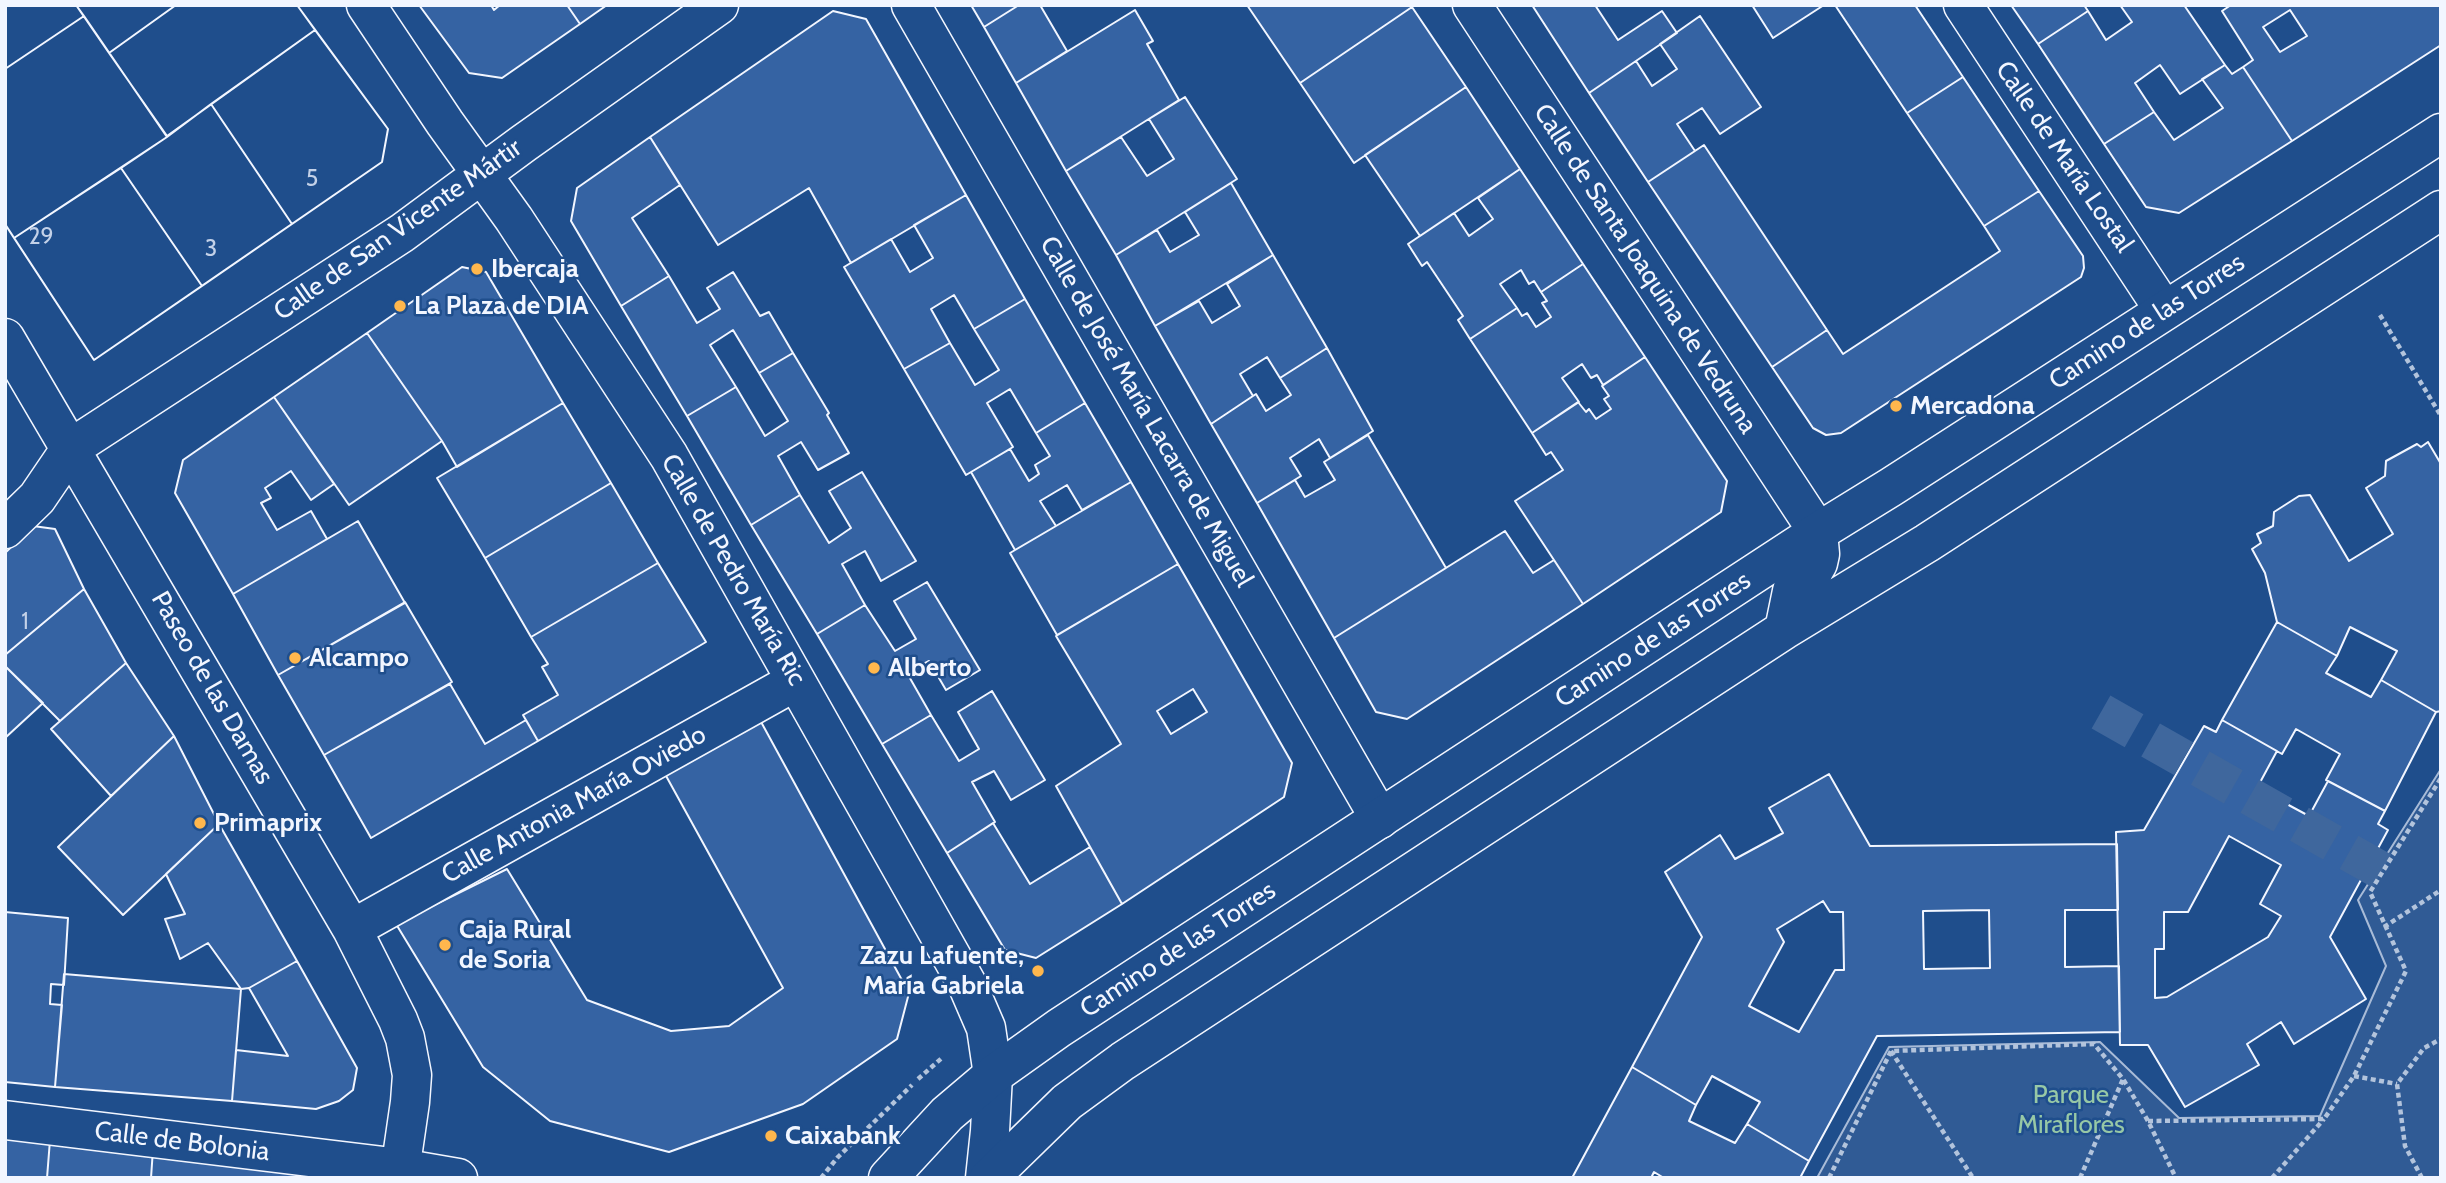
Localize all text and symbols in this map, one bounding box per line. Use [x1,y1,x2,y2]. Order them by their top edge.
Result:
street label: Calle de María Lostal [1988,55,2140,259]
street label: Calle de Santa Joaquina de Vedruna [1527,98,1763,440]
street label: Calle de San Vicente Mártir [268,133,528,327]
house number: 5 [306,165,318,193]
house number: 29 [28,223,54,251]
street label: Calle de José María Lacarra de Miguel [1033,231,1259,593]
house number: 3 [205,235,217,263]
street label: Camino de las Torres [2043,247,2251,397]
place label: Ibercaja [491,253,579,285]
marker: Ibercaja [469,261,485,277]
place label: La Plaza de DIA [414,290,588,322]
marker: La Plaza de DIA [392,298,408,314]
place label: Mercadona [1910,390,2035,422]
marker: Mercadona [1888,398,1904,414]
street label: Calle de Pedro María Ric [654,449,812,691]
street label: Camino de las Torres [1549,565,1757,715]
street label: Paseo de las Damas [144,586,280,790]
house number: 1 [21,608,29,636]
place label: Alcampo [309,642,409,674]
marker: Alcampo [287,650,303,666]
place label: Alberto [888,652,971,684]
marker: Alberto [866,660,882,676]
street label: Calle Antonia María Oviedo [436,719,712,891]
place label: Primaprix [214,807,322,839]
marker: Primaprix [192,815,208,831]
street label: Camino de las Torres [1074,875,1282,1025]
place label: Caja Rural de Soria [459,914,571,976]
marker: Caja Rural de Soria [437,937,453,953]
place label: Zazu Lafuente, María Gabriela [860,940,1024,1002]
marker: Zazu Lafuente, María Gabriela [1030,963,1046,979]
park label: Parque Miraflores [2017,1079,2125,1140]
street label: Calle de Bolonia [93,1116,271,1168]
place label: Caixabank [785,1120,900,1152]
marker: Caixabank [763,1128,779,1144]

